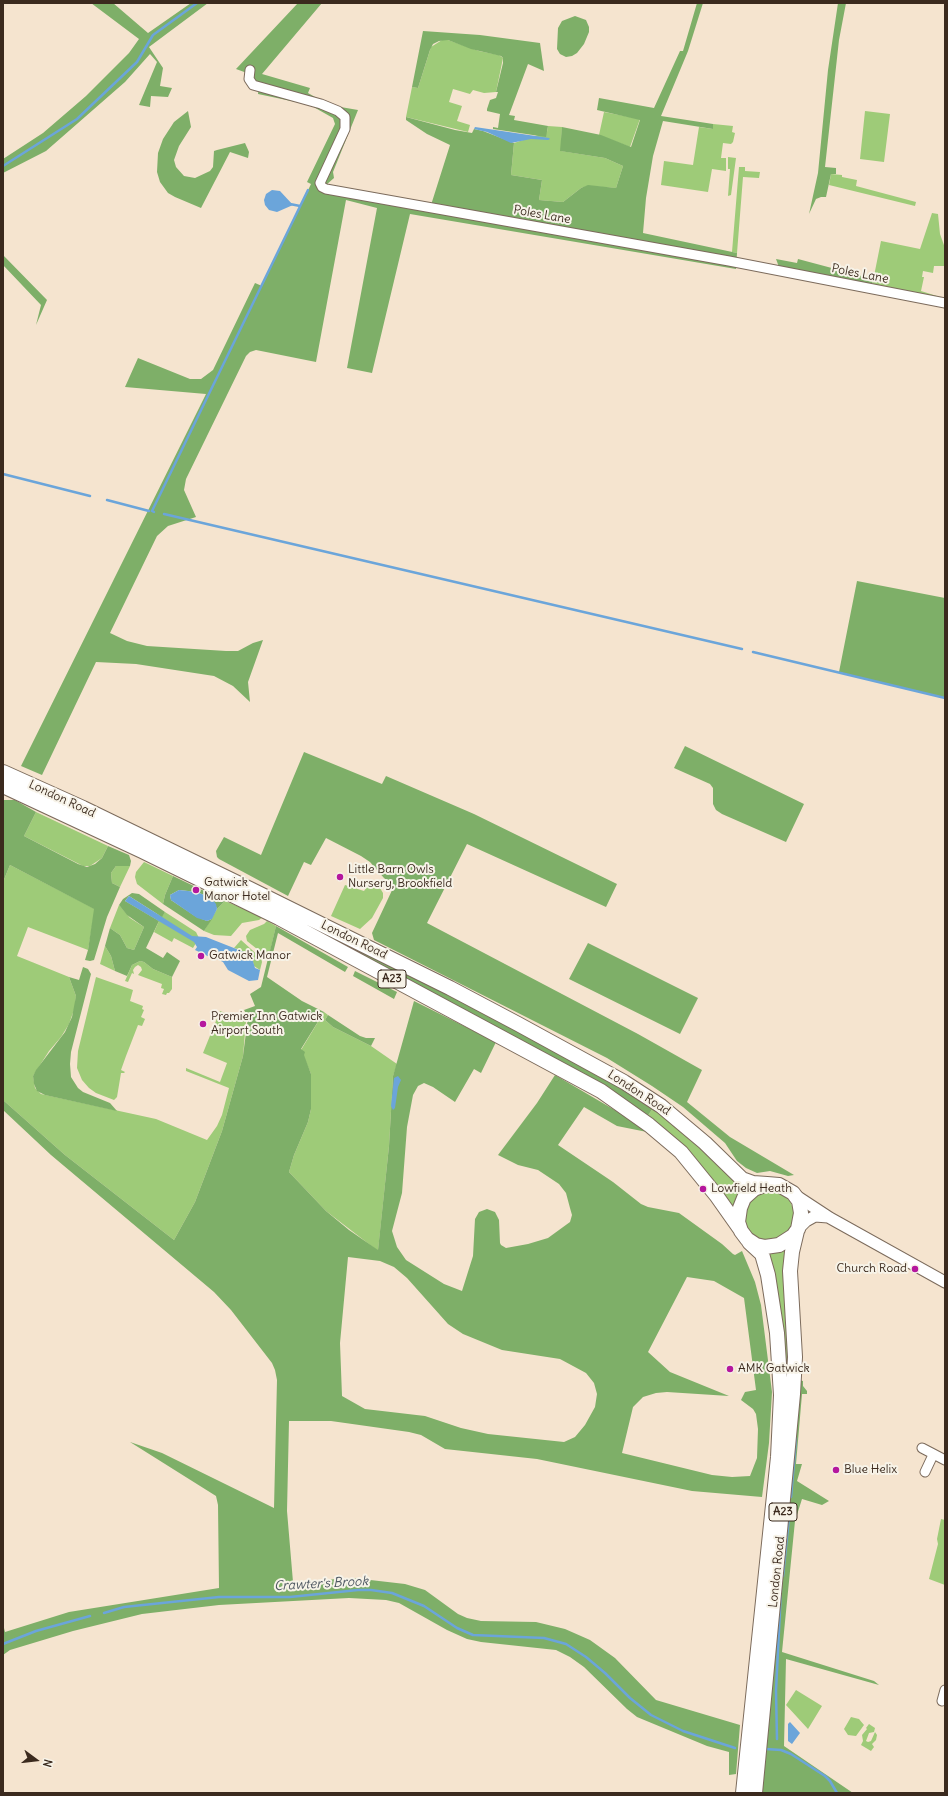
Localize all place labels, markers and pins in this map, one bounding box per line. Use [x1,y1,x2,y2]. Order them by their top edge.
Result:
place label: Little Barn Owls Nursery, Brookfield [348,863,452,891]
marker: Little Barn Owls Nursery, Brookfield [335,872,345,882]
place label: Gatwick Manor Hotel [204,876,270,904]
marker: Gatwick Manor Hotel [191,885,201,895]
place label: Gatwick Manor [209,949,291,963]
marker: Gatwick Manor [196,951,206,961]
place label: Premier Inn Gatwick Airport South [211,1010,322,1038]
marker: Premier Inn Gatwick Airport South [198,1019,208,1029]
place label: Lowfield Heath [711,1182,792,1196]
marker: Lowfield Heath [698,1184,708,1194]
place label: Church Road [836,1262,907,1276]
marker: Church Road [910,1264,920,1274]
place label: AMK Gatwick [738,1362,810,1376]
marker: AMK Gatwick [725,1364,735,1374]
place label: Blue Helix [844,1463,897,1477]
marker: Blue Helix [831,1465,841,1475]

